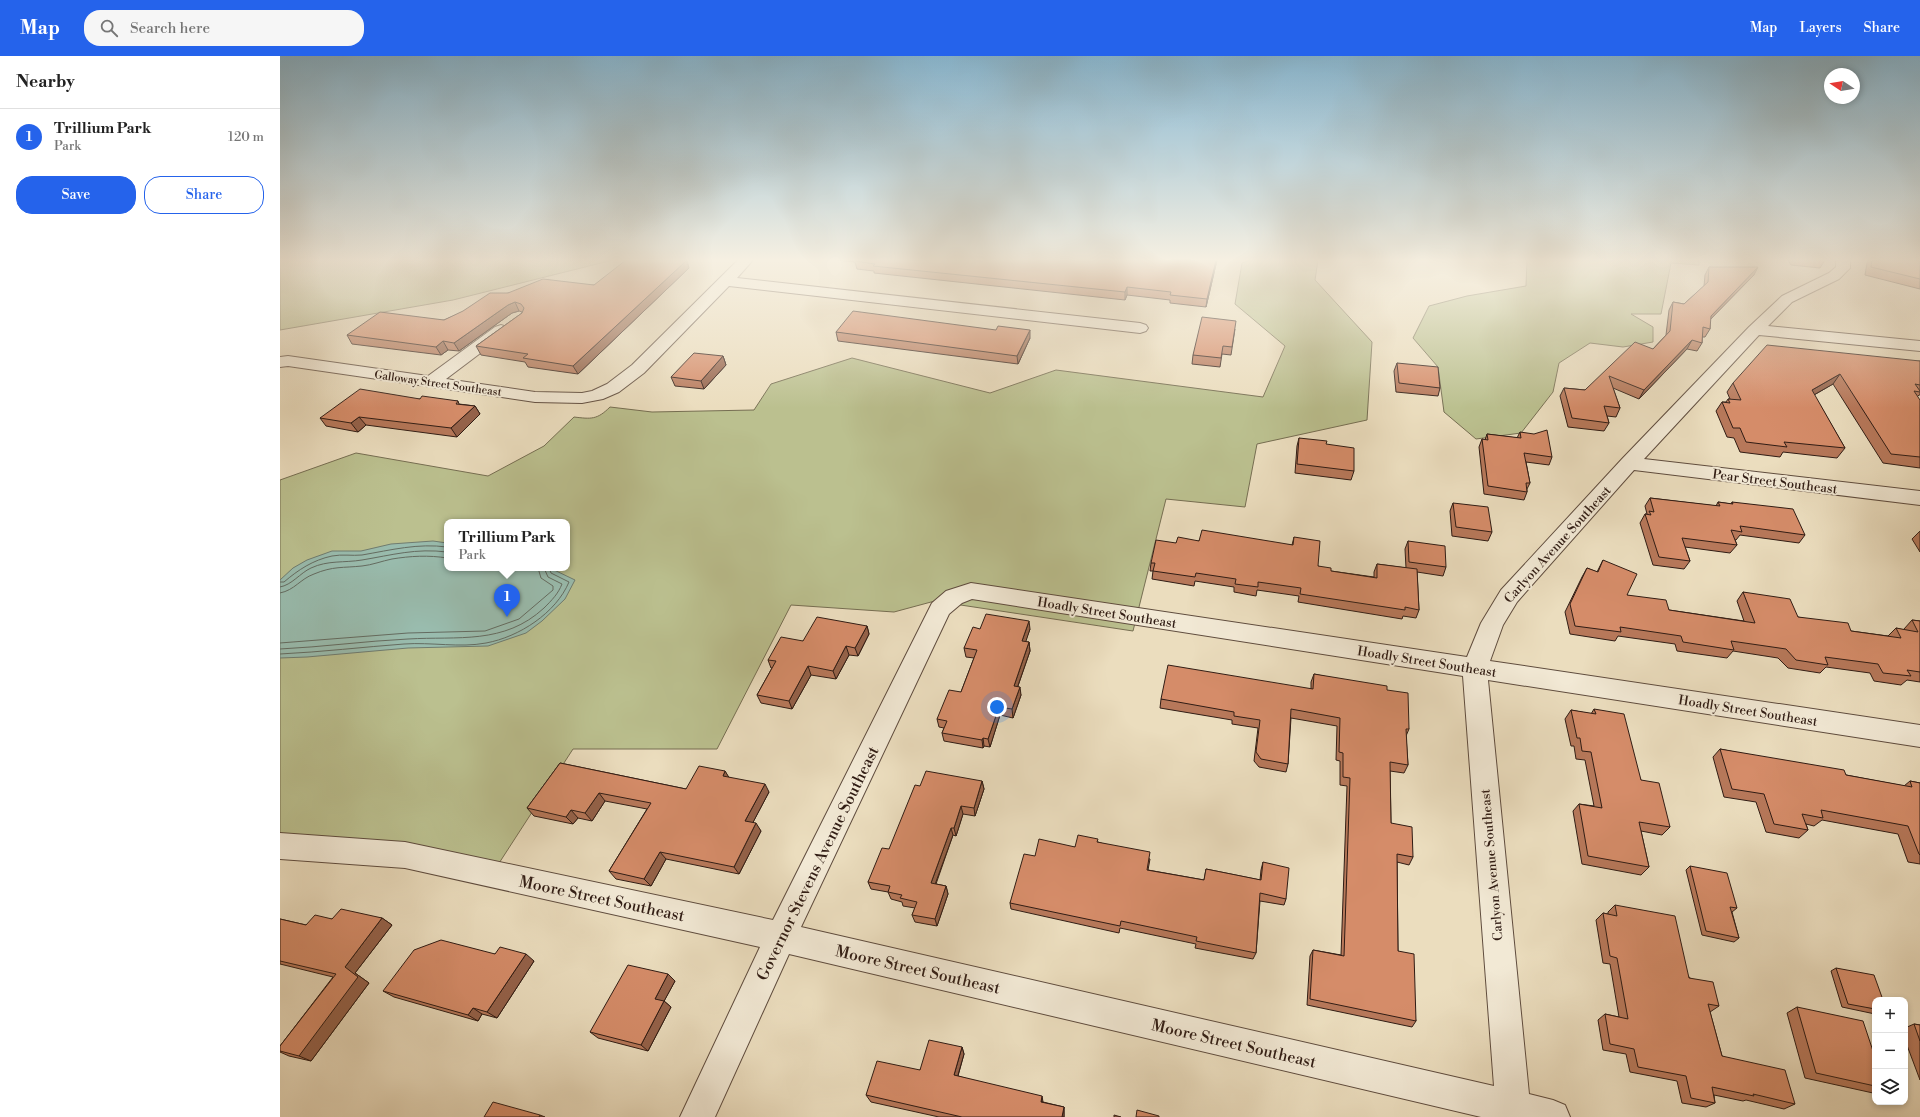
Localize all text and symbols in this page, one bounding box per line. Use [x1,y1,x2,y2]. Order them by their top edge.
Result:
search box [84,10,364,46]
text: Map [20,16,60,40]
icon: search [98,17,120,39]
text: Search here [130,19,210,38]
text: Map [1750,19,1777,37]
text: Layers [1799,19,1842,37]
text: Share [1864,19,1900,37]
north arrow [1824,68,1860,104]
text: Nearby [16,71,75,93]
text: Trillium Park [54,119,151,138]
text: 1 [26,129,32,145]
text: 120 m [228,129,264,145]
text: Park [54,138,81,154]
button: Save [16,176,136,214]
button: Share [144,176,264,214]
street label: Galloway Street Southeast [373,368,502,400]
street label: Pear Street Southeast [1712,466,1839,498]
street label: Carlyon Avenue Southeast [1501,482,1615,607]
popup [444,519,570,571]
text: Trillium Park [458,528,556,547]
text: Park [458,547,485,563]
pin: 1 [494,584,520,617]
street label: Hoadly Street Southeast [1036,594,1178,632]
street label: Hoadly Street Southeast [1356,643,1498,681]
street label: Hoadly Street Southeast [1677,692,1819,730]
your location [987,697,1007,717]
street label: Governor Stevens Avenue Southeast [752,743,884,984]
street label: Carlyon Avenue Southeast [1477,788,1507,942]
street label: Moore Street Southeast [517,872,687,926]
street label: Moore Street Southeast [833,941,1003,999]
map controls [1872,997,1908,1105]
button: + [1872,997,1908,1033]
street label: Moore Street Southeast [1149,1015,1319,1073]
button: − [1872,1033,1908,1069]
button: layers [1872,1069,1908,1105]

